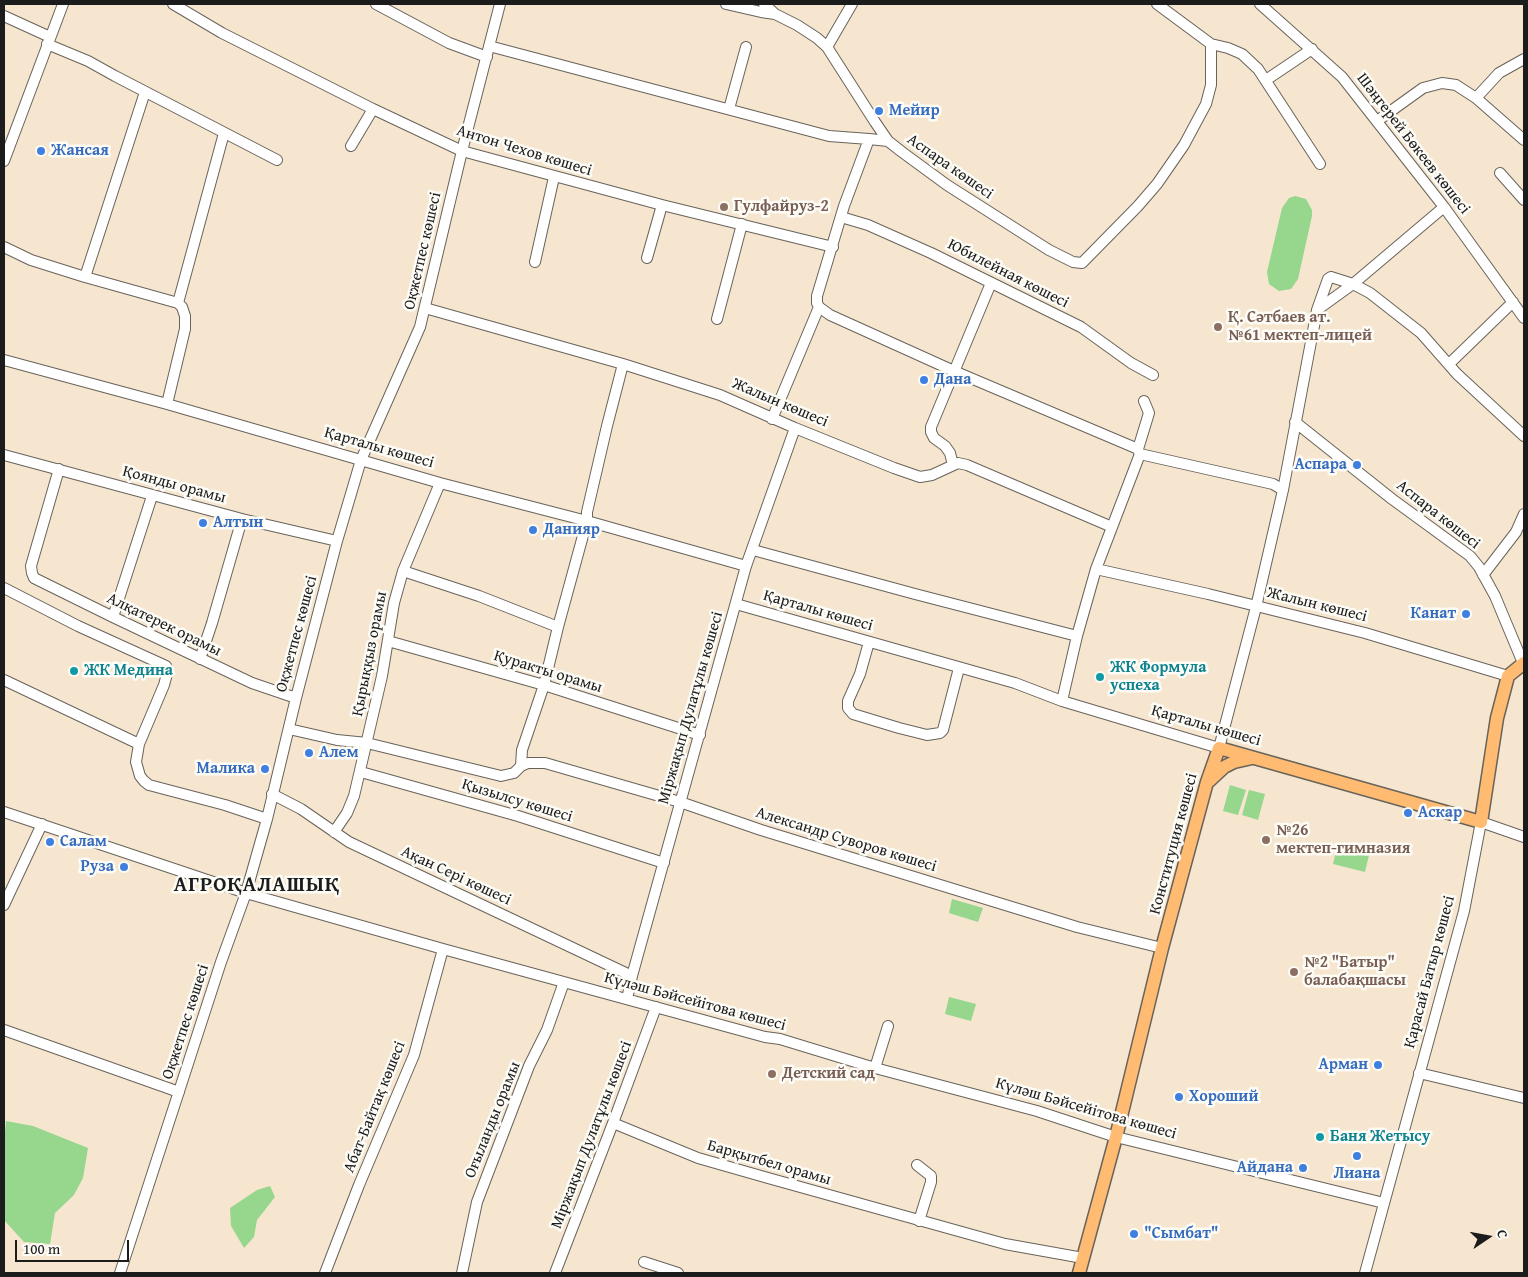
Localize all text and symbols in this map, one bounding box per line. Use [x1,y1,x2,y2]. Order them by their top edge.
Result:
street label: Шәңгерей Бөкеев көшесі [1352,70,1474,218]
place label: Мейир [889,101,939,121]
marker: Мейир [873,105,885,117]
street label: Антон Чехов көшесі [454,121,594,181]
street label: Аспара көшесі [903,130,997,204]
place label: Жансая [51,141,109,161]
marker: Жансая [35,145,47,157]
street label: Оқжетпес көшесі [400,190,446,312]
place label: Гулфайруз-2 [734,197,829,217]
marker: Гулфайруз-2 [718,201,730,213]
street label: Юбилейная көшесі [944,235,1072,313]
place label: Қ. Сәтбаев ат. №61 мектеп-лицей [1228,308,1372,346]
marker: Қ. Сәтбаев ат. №61 мектеп-лицей [1212,321,1224,333]
place label: Дана [934,370,971,390]
street label: Жалын көшесі [729,374,831,432]
marker: Дана [918,374,930,386]
street label: Қарталы көшесі [322,423,436,473]
place label: Аспара [1294,455,1347,475]
marker: Аспара [1351,459,1363,471]
street label: Қоянды орамы [120,462,228,508]
street label: Аспара көшесі [1392,476,1484,554]
place label: Алтын [213,513,263,533]
marker: Алтын [197,517,209,529]
place label: Данияр [543,520,600,540]
marker: Данияр [527,524,539,536]
street label: Оқжетпес көшесі [272,574,322,694]
street label: Жалын көшесі [1265,583,1369,627]
street label: Қарталы көшесі [761,586,875,636]
street label: Алқатерек орамы [104,589,224,661]
street label: Қырыққыз орамы [348,590,392,718]
place label: Канат [1411,604,1456,624]
marker: Канат [1460,608,1472,620]
street label: Міржақып Дулатұлы көшесі [654,609,728,807]
street label: Қуракты орамы [491,646,605,698]
place label: ЖК Формула успеха [1110,658,1206,696]
place label: ЖК Медина [84,661,173,681]
marker: ЖК Медина [68,665,80,677]
marker: ЖК Формула успеха [1094,671,1106,683]
street label: Қарталы көшесі [1149,701,1263,751]
place label: Алем [319,743,359,763]
marker: Алем [303,747,315,759]
place label: Малика [197,759,255,779]
marker: Малика [259,763,271,775]
street label: Конституция көшесі [1146,771,1202,917]
street label: Қызылсу көшесі [459,775,575,827]
street label: Александр Суворов көшесі [753,803,939,877]
place label: Аскар [1418,803,1462,823]
marker: Аскар [1402,807,1414,819]
place label: №26 мектеп-гимназия [1276,821,1410,859]
place label: Салам [60,832,107,852]
marker: №26 мектеп-гимназия [1260,834,1272,846]
marker: Салам [44,836,56,848]
street label: Ақан Сері көшесі [398,842,514,910]
place label: Руза [80,857,114,877]
marker: Руза [118,861,130,873]
district label: АГРОҚАЛАШЫҚ [172,873,342,899]
street label: Қарасай Батыр көшесі [1400,894,1460,1050]
place label: №2 "Батыр" балабақшасы [1304,953,1406,991]
street label: Оқжетпес көшесі [158,962,214,1082]
marker: №2 "Батыр" балабақшасы [1288,966,1300,978]
street label: Күләш Бәйсейітова көшесі [602,968,788,1036]
street label: Абат-Байтақ көшесі [340,1038,410,1176]
street label: Міржақып Дулатұлы көшесі [547,1038,637,1232]
place label: Арман [1319,1055,1368,1075]
street label: Оғыланды орамы [461,1059,525,1181]
marker: Арман [1372,1059,1384,1071]
place label: Детский сад [782,1064,875,1084]
marker: Детский сад [766,1068,778,1080]
street label: Күләш Бәйсейітова көшесі [993,1074,1179,1144]
place label: Хороший [1189,1087,1258,1107]
marker: Хороший [1173,1091,1185,1103]
place label: Баня Жетысу [1330,1127,1430,1147]
marker: Баня Жетысу [1314,1131,1326,1143]
street label: Барқытбел орамы [705,1136,833,1190]
marker: Лиана [1351,1150,1363,1162]
place label: Айдана [1237,1158,1293,1178]
marker: Айдана [1297,1162,1309,1174]
place label: Лиана [1334,1164,1380,1184]
north arrow [1463,1212,1513,1262]
place label: "Сымбат" [1144,1224,1218,1244]
marker: "Сымбат" [1128,1228,1140,1240]
text: С [1492,1228,1513,1240]
scale bar [18,1230,131,1262]
text: 100 m [23,1238,60,1259]

